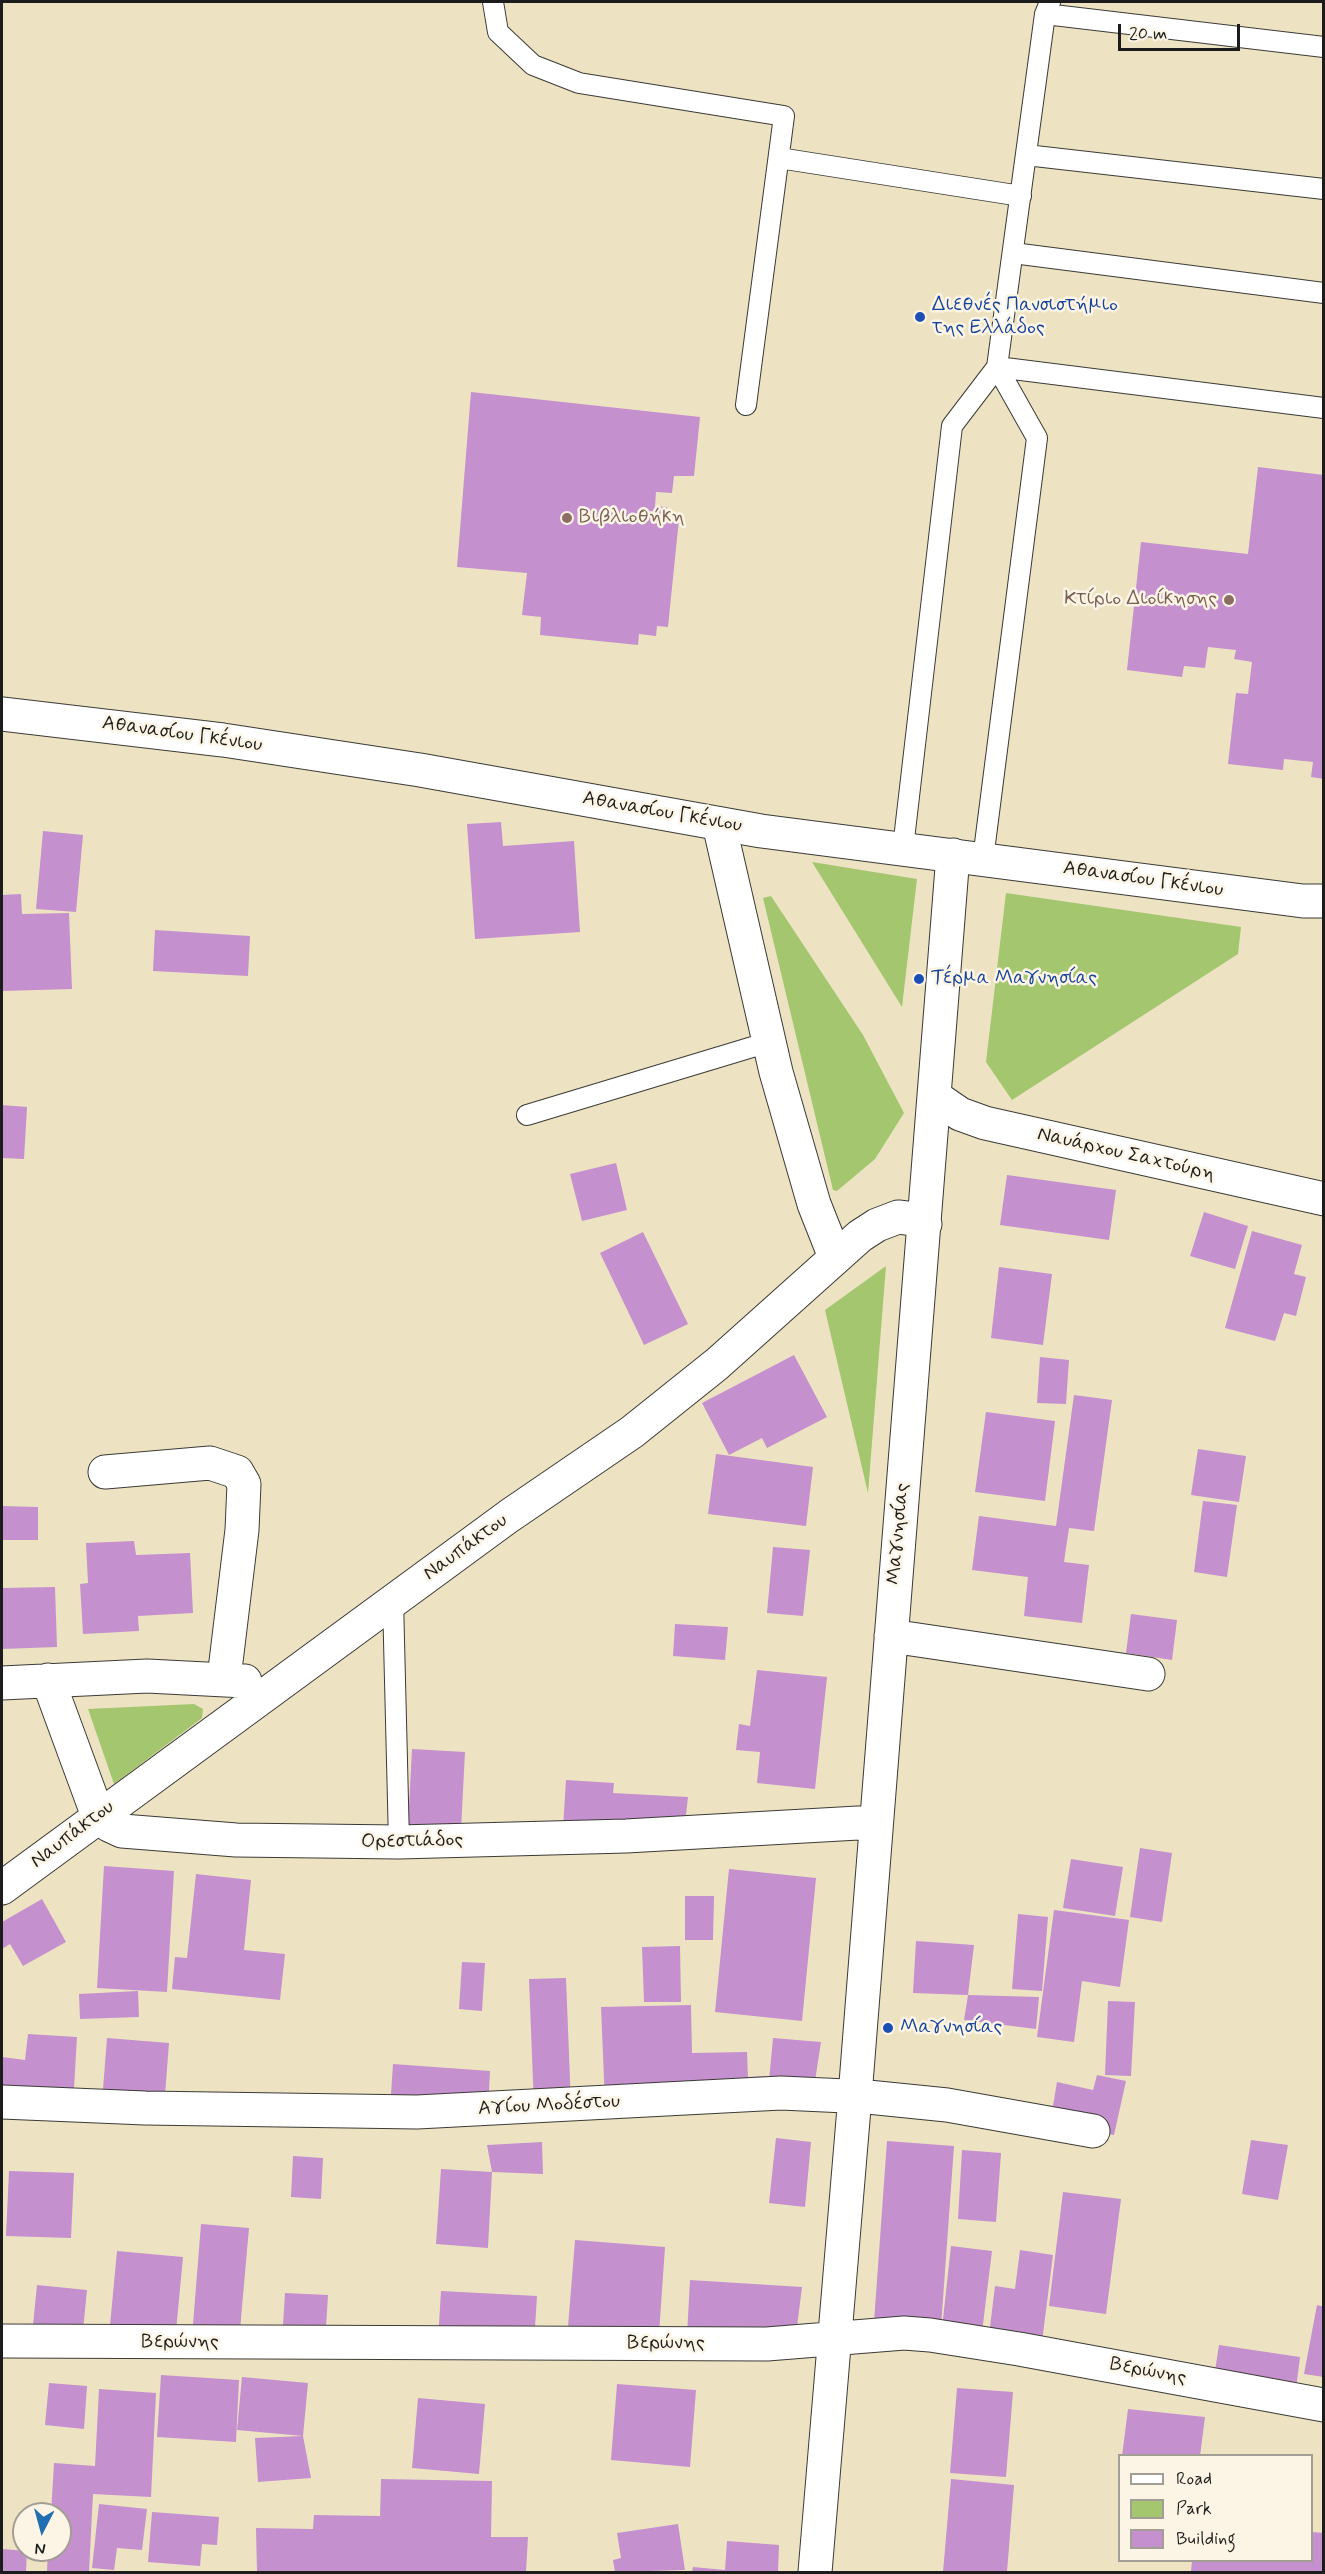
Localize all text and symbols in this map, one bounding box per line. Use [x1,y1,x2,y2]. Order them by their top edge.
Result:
scale bar [1121,12,1242,50]
text: 20 m [1129,22,1167,46]
place label: Διεθνές Πανσιστήμιο της Ελλάδος [932,294,1118,341]
marker: Διεθνές Πανσιστήμιο της Ελλάδος [913,310,927,324]
place label: Βιβλιοθήκη [579,506,684,530]
marker: Βιβλιοθήκη [560,511,574,525]
place label: Κτίριο Διοίκησης [1064,588,1217,612]
marker: Κτίριο Διοίκησης [1222,593,1236,607]
street label: Αθανασίου Γκένιου [100,712,264,758]
street label: Αθανασίου Γκένιου [580,787,744,839]
street label: Αθανασίου Γκένιου [1061,857,1225,903]
place label: Τέρμα Μαγνησίας [931,967,1097,991]
marker: Τέρμα Μαγνησίας [912,972,926,986]
street label: Ναυάρχου Σαχτούρη [1035,1123,1217,1187]
street label: Μαγνησίας [883,1482,915,1586]
street label: Ναυπάκτου [419,1509,513,1587]
street label: Ναυπάκτου [26,1796,120,1874]
street label: Ορεστιάδος [361,1829,463,1855]
place label: Μαγνησίας [900,2016,1002,2040]
marker: Μαγνησίας [881,2021,895,2035]
street label: Αγίου Μοδέστου [477,2090,621,2122]
street label: Βερώνης [141,2331,219,2355]
street label: Βερώνης [627,2332,705,2356]
street label: Βερώνης [1108,2353,1188,2391]
legend [1118,2454,1313,2562]
text: Road [1176,2467,1212,2491]
text: Park [1176,2497,1212,2521]
north arrow [12,2502,72,2562]
text: Building [1176,2527,1236,2551]
text: N [34,2537,47,2559]

